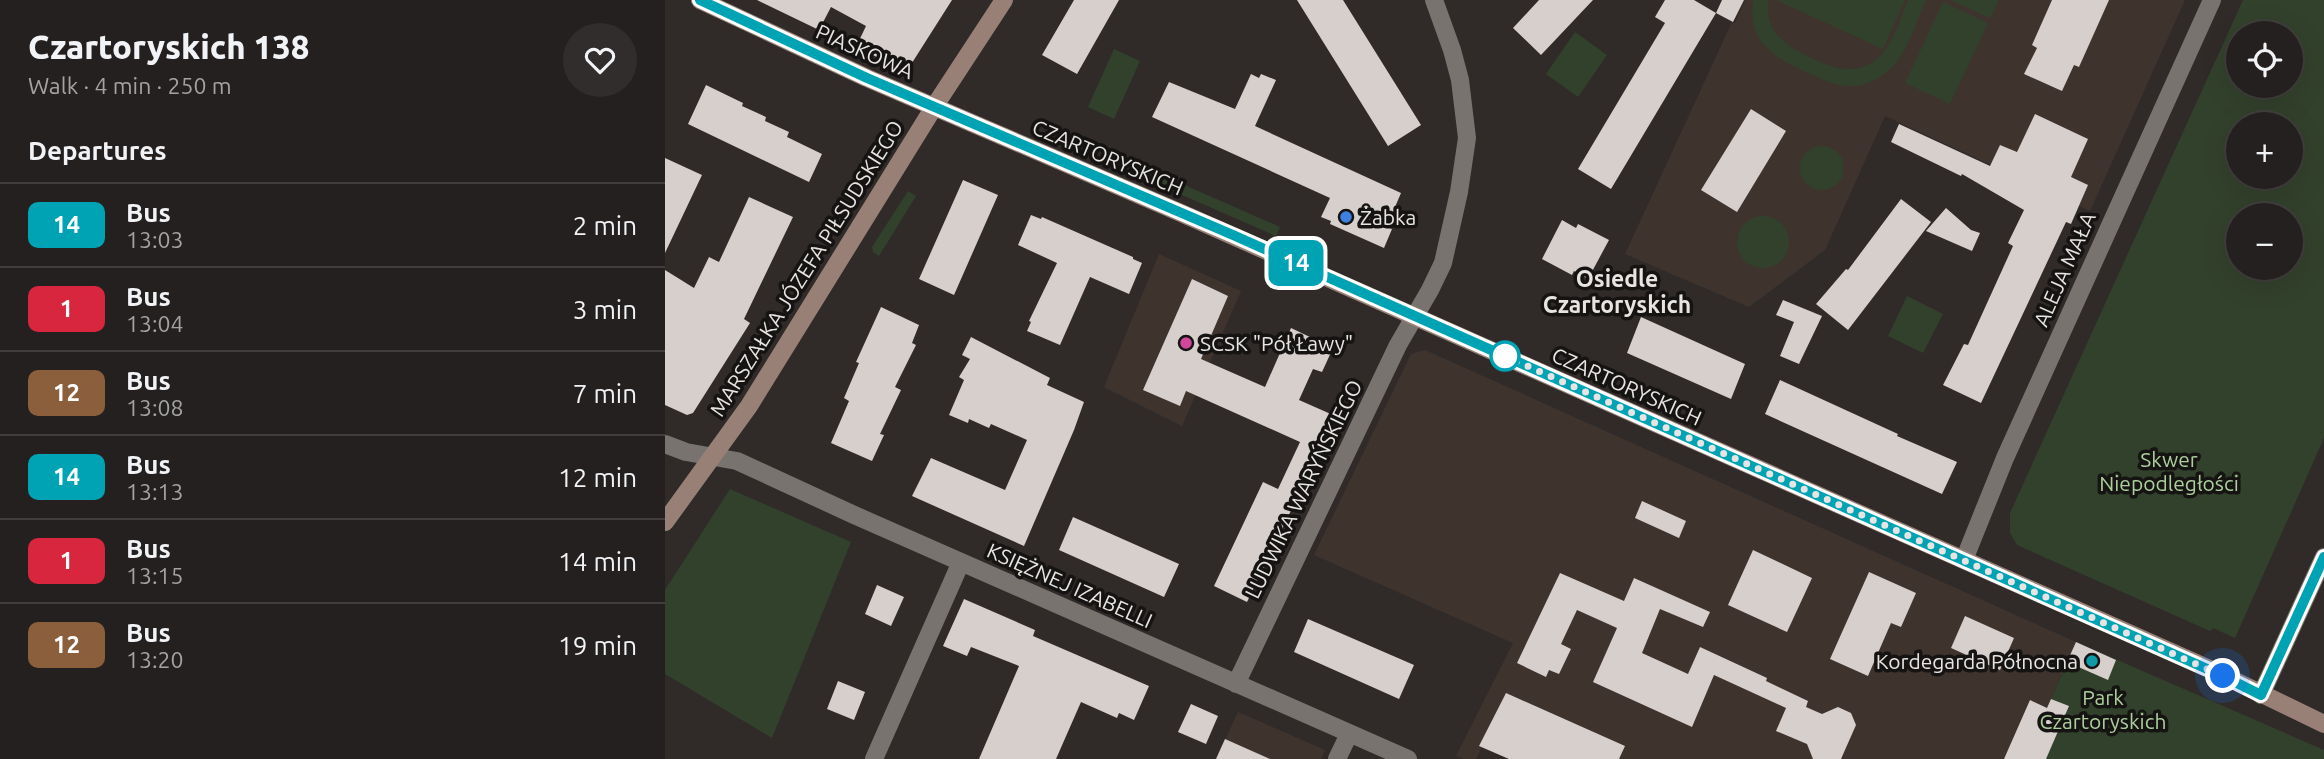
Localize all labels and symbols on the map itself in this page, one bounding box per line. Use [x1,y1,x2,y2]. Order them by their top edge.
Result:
street label: PIASKOWA [813,19,918,83]
street label: CZARTORYSKICH [1029,114,1187,200]
street label: MARSZAŁKA JÓZEFA PIŁSUDSKIEGO [705,116,907,420]
place label: Żabka [1360,205,1416,229]
street label: ALEJA MAŁA [2028,208,2100,330]
marker: Żabka [1338,209,1354,225]
line badge: 14 [1265,240,1327,286]
district label: Osiedle Czartoryskich [1543,266,1691,317]
place label: SCSK "Pół Ławy" [1200,331,1353,355]
marker: SCSK "Pół Ławy" [1178,335,1194,351]
unlabelled marker [1490,341,1520,371]
street label: CZARTORYSKICH [1548,342,1706,430]
street label: LUDWIKA WARYŃSKIEGO [1240,376,1366,602]
park label: Skwer Niepodległości [2099,447,2239,495]
street label: KSIĘŻNEJ IZABELLI [984,538,1156,632]
place label: Kordegarda Północna [1876,649,2078,673]
marker: Kordegarda Północna [2084,653,2100,669]
your location [2205,658,2240,693]
park label: Park Czartoryskich [2040,685,2166,733]

